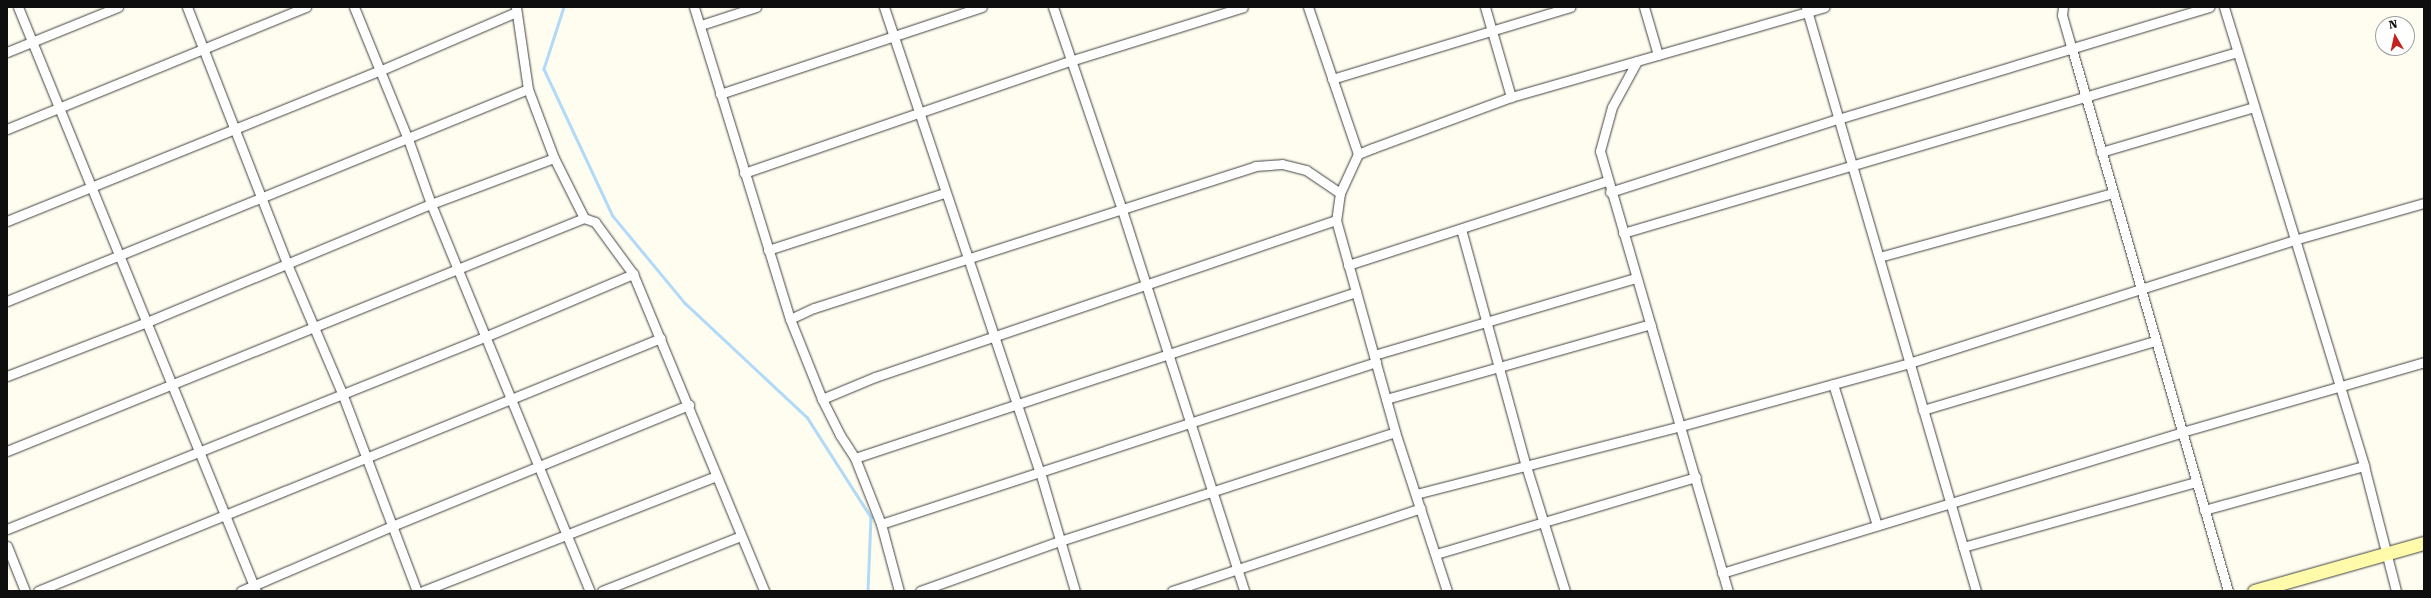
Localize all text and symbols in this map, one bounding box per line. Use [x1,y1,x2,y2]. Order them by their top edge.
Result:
north arrow [2375,16,2415,56]
text: N [2388,18,2398,32]

